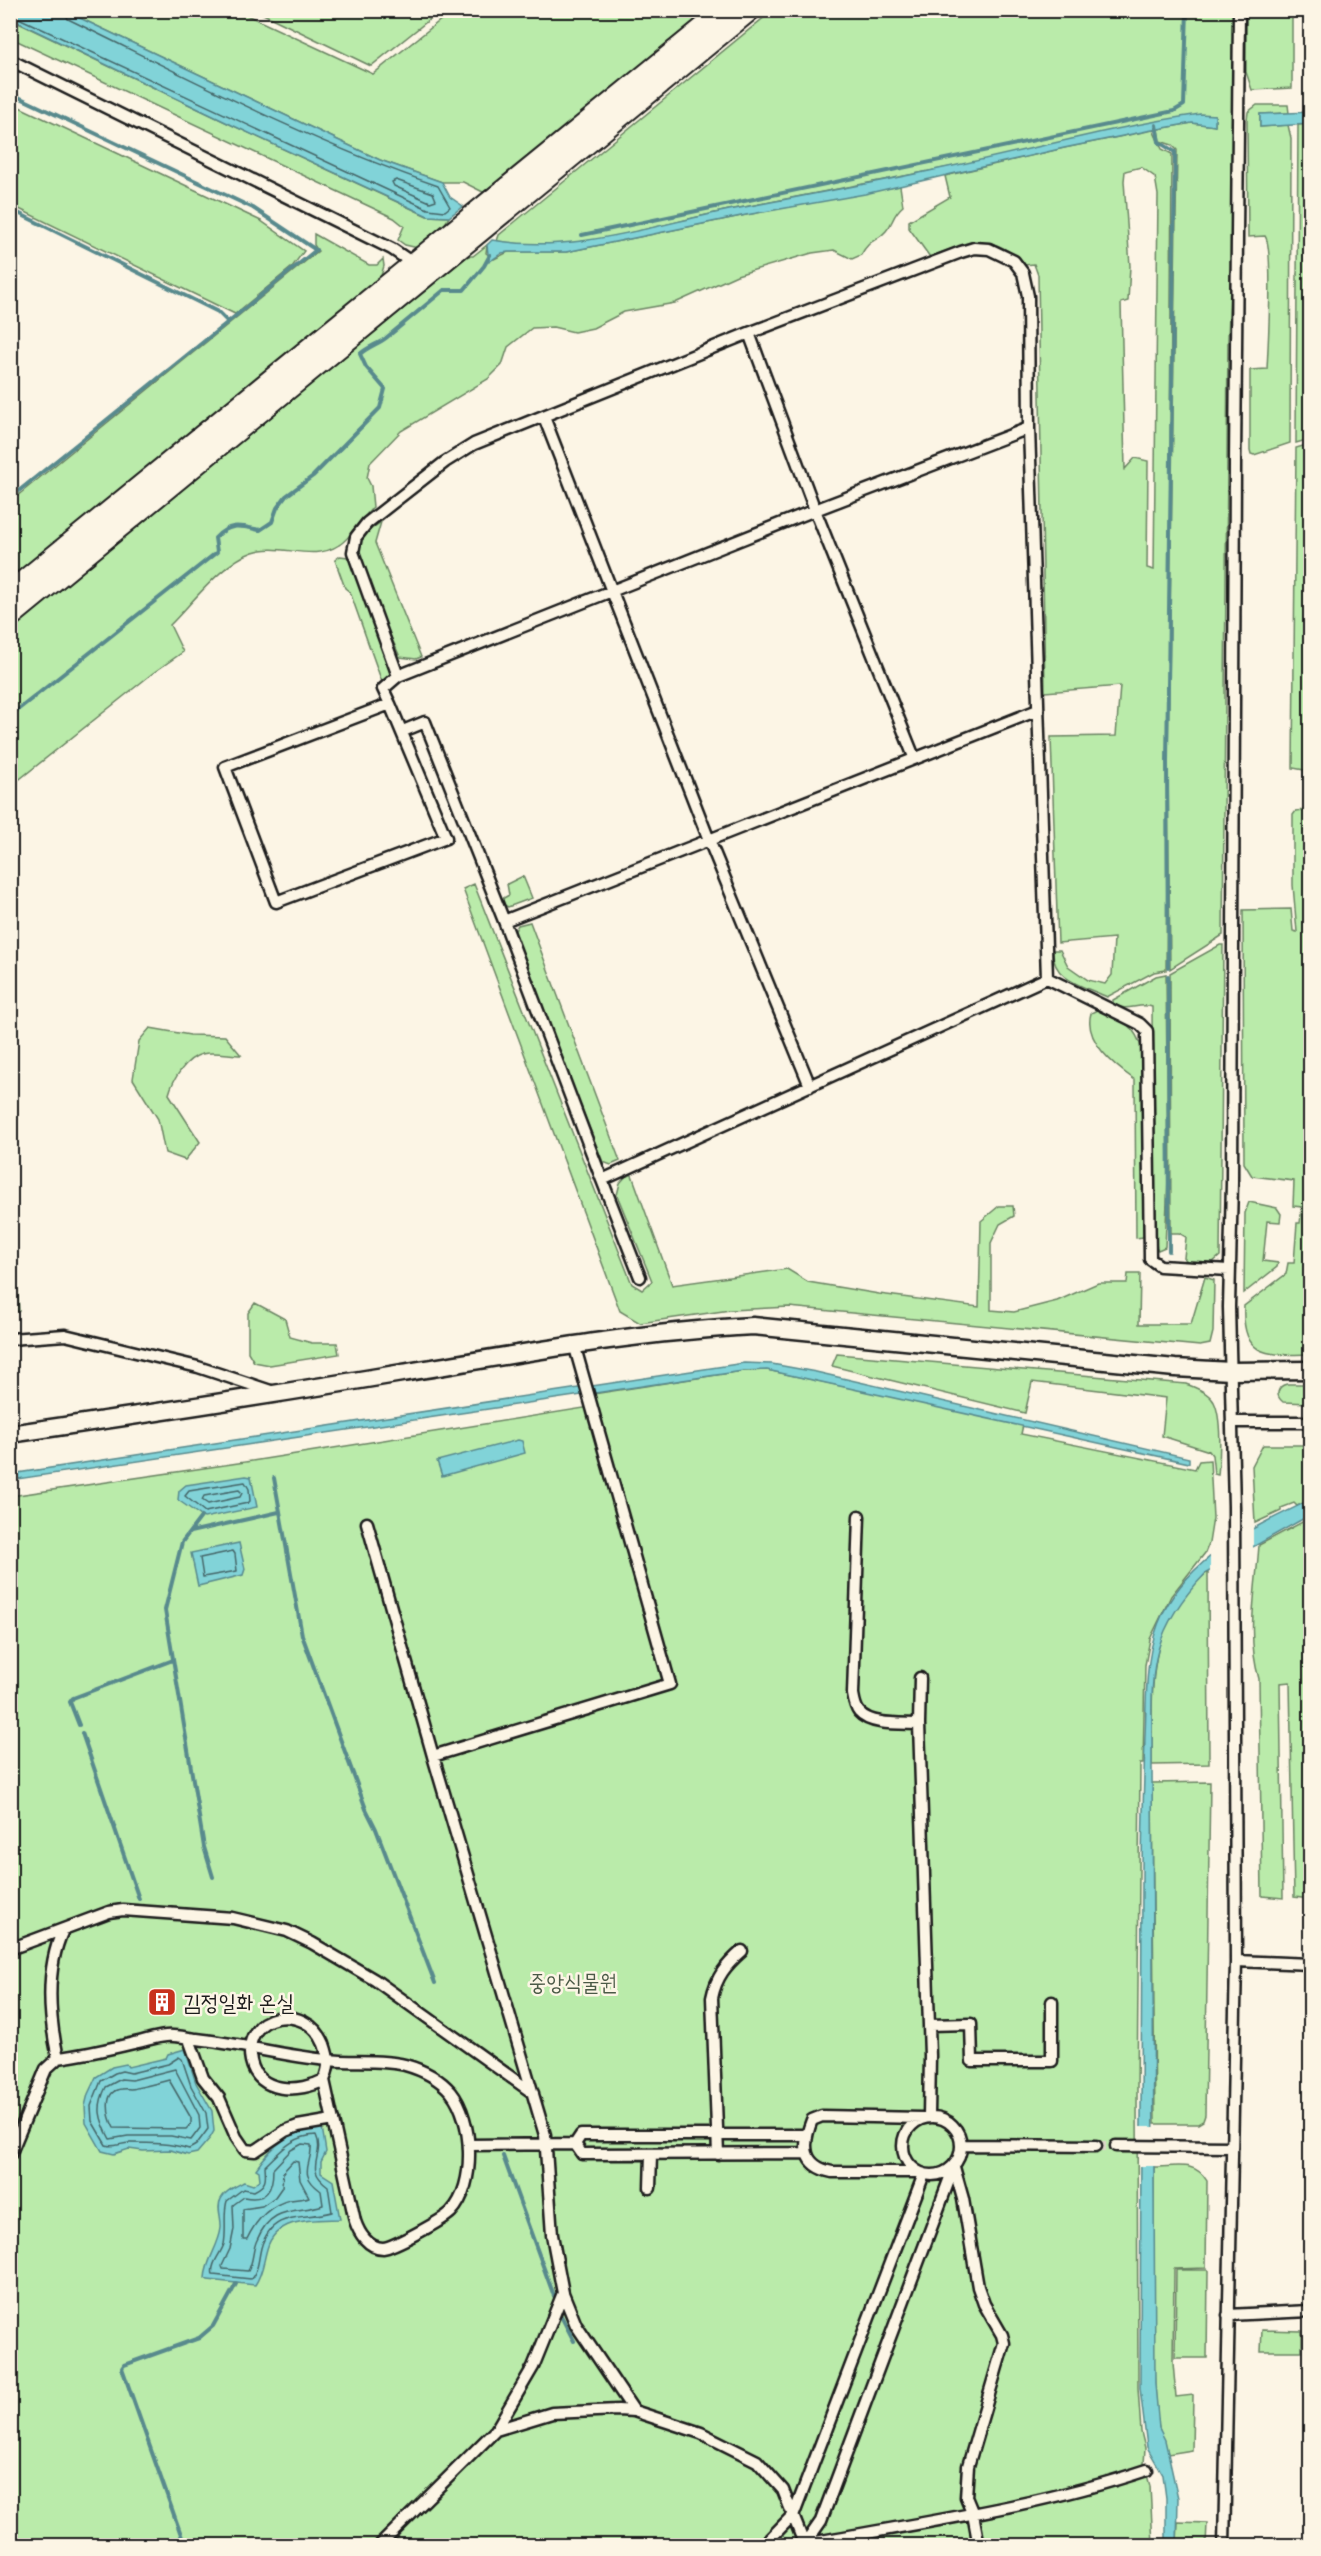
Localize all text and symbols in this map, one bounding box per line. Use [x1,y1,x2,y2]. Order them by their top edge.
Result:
park label: 중앙식물원 [529,1969,617,1996]
building icon: 김정일화 온실 [146,1986,178,2018]
place label: 김정일화 온실 [183,1989,294,2016]

